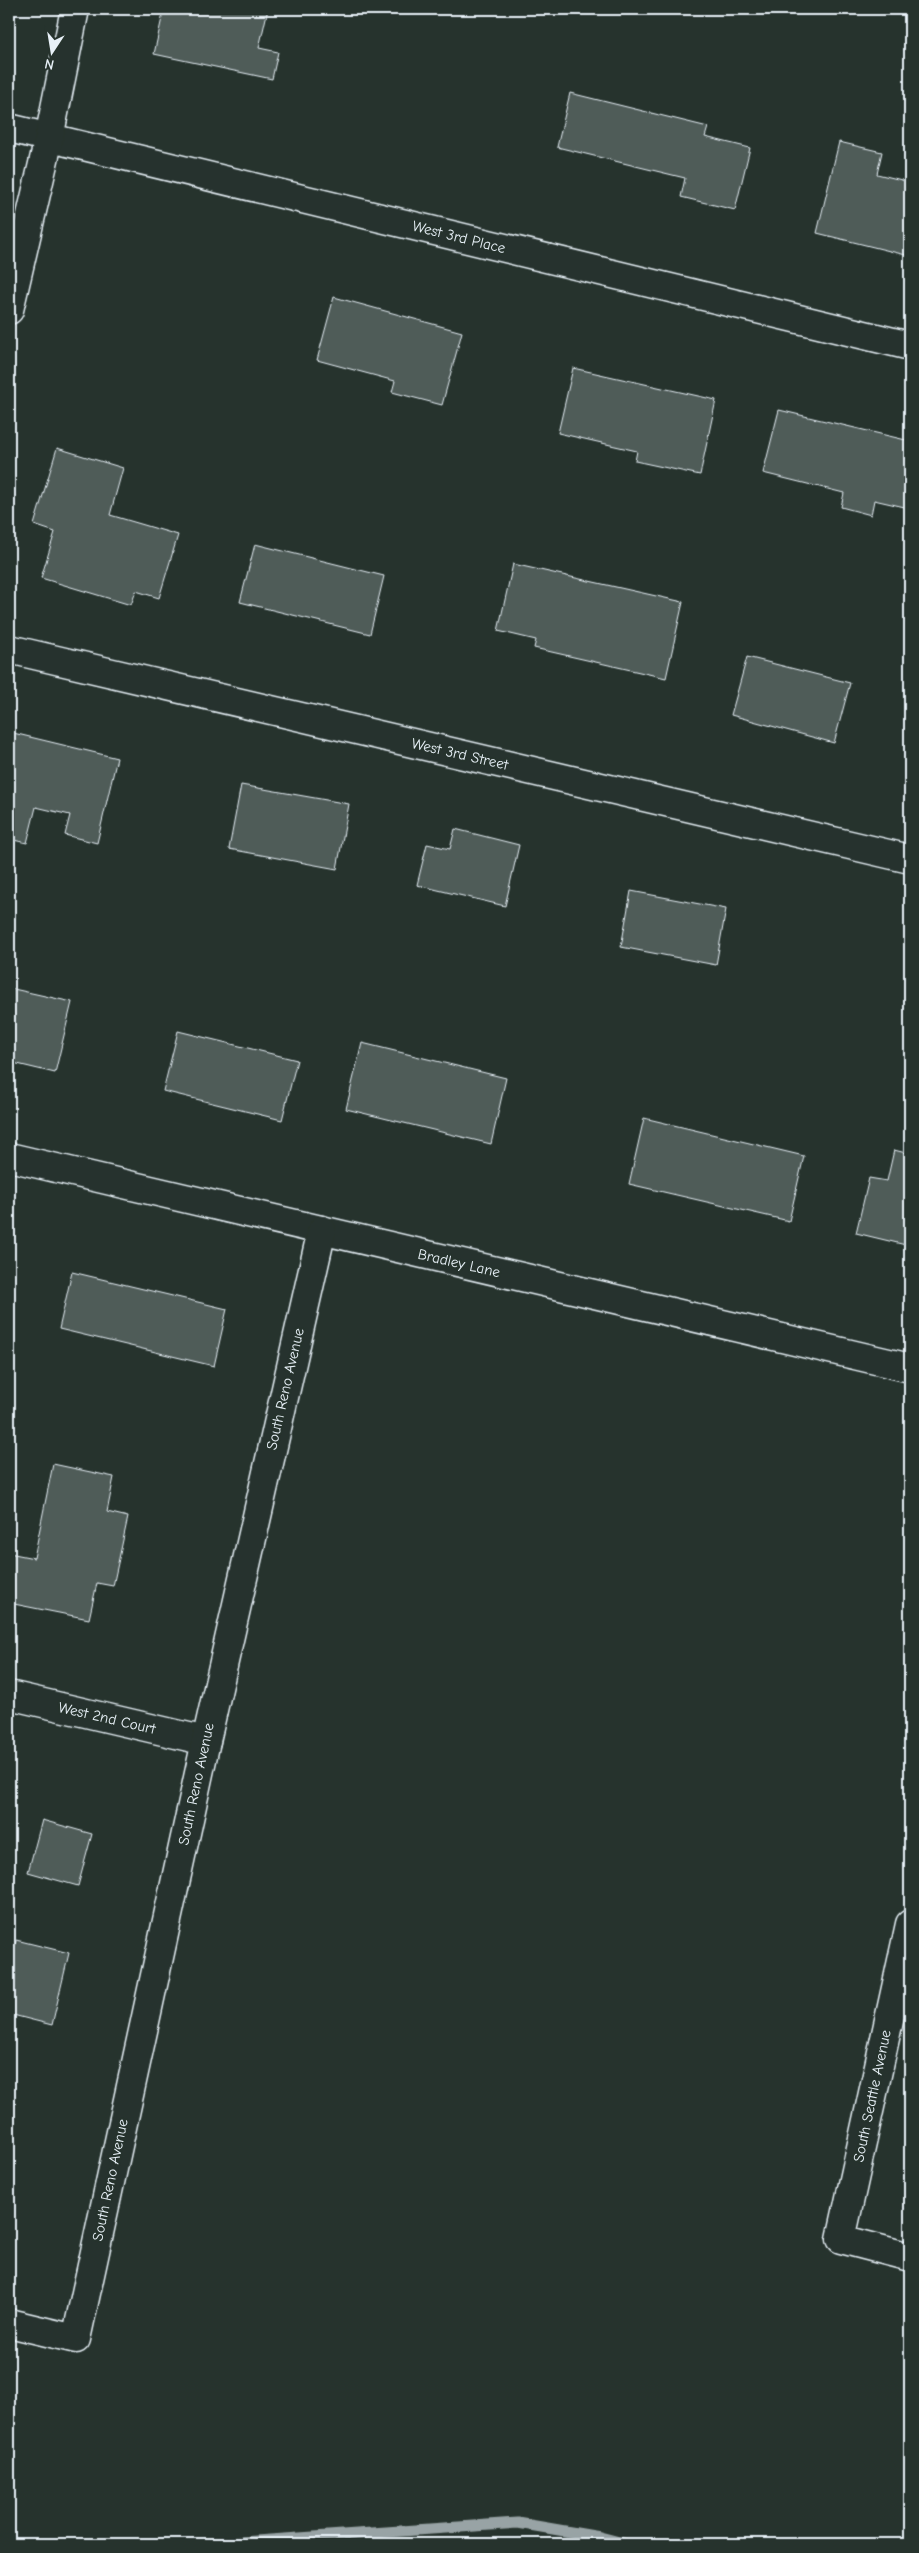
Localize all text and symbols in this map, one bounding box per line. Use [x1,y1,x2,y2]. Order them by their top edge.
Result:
north arrow [28,28,78,78]
text: N [43,55,56,73]
street label: West 3rd Place [411,217,508,257]
street label: West 3rd Street [410,734,511,774]
street label: Bradley Lane [416,1245,502,1281]
street label: South Reno Avenue [262,1326,308,1452]
street label: West 2nd Court [57,1698,158,1738]
street label: South Reno Avenue [174,1721,218,1847]
street label: South Seattle Avenue [849,2028,895,2164]
street label: South Reno Avenue [88,2117,132,2243]

